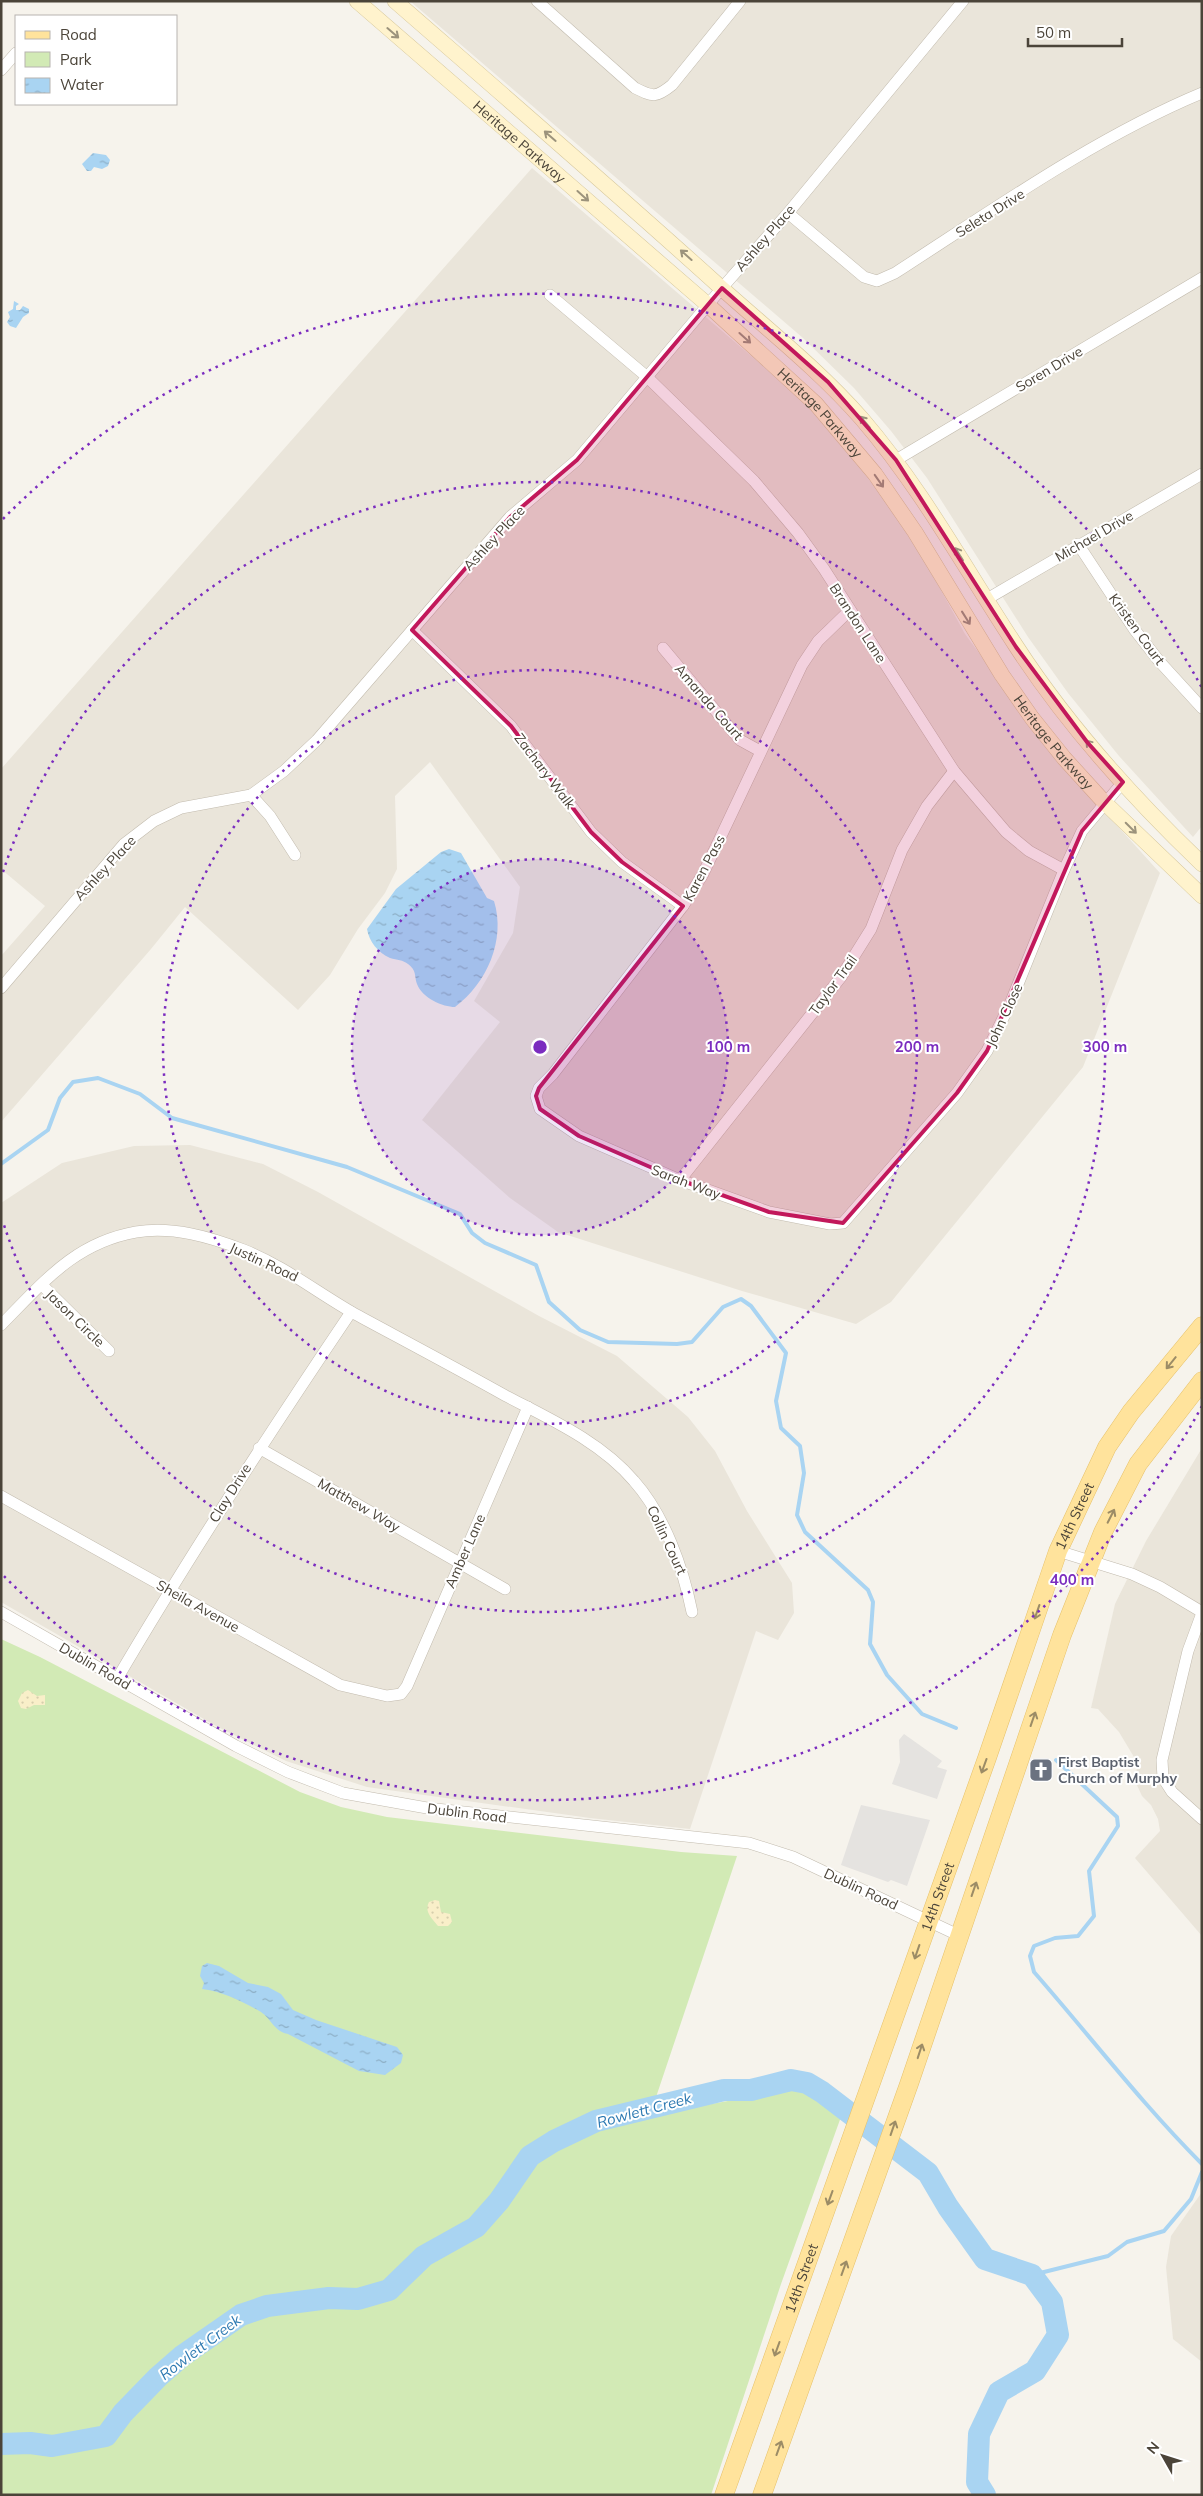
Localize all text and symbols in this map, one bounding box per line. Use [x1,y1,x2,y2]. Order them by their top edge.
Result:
legend [15,15,178,105]
scale bar [1028,15,1122,47]
text: 50 m [1036,23,1071,42]
text: Road [60,25,97,44]
one-way arrow [387,28,400,39]
text: Park [60,50,92,69]
text: Water [60,75,104,94]
street label: Heritage Parkway [469,97,570,187]
one-way arrow [544,130,557,142]
street label: Seleta Drive [952,185,1028,241]
one-way arrow [577,190,590,202]
street label: Ashley Place [731,201,799,275]
one-way arrow [679,249,692,261]
one-way arrow [738,332,751,344]
street label: Soren Drive [1012,342,1086,396]
street label: Heritage Parkway [774,364,867,462]
one-way arrow [859,416,870,429]
one-way arrow [874,474,884,488]
street label: Ashley Place [459,502,529,574]
street label: Michael Drive [1052,506,1136,566]
one-way arrow [954,548,964,562]
street label: Brandon Lane [826,580,890,666]
street label: Kristen Court [1105,590,1169,668]
one-way arrow [962,611,972,625]
street label: Amanda Court [671,660,747,744]
street label: Heritage Parkway [1010,691,1098,794]
street label: Zachary Walk [511,729,580,813]
one-way arrow [1085,739,1096,752]
one-way arrow [1125,822,1137,834]
street label: Ashley Place [70,832,140,904]
street label: Karen Pass [679,832,729,904]
street label: Taylor Trail [805,951,861,1019]
street label: John Close [981,980,1027,1050]
text: 100 m [706,1037,750,1056]
text: 200 m [895,1037,939,1056]
text: 300 m [1083,1037,1127,1056]
centre of rings [531,1038,549,1056]
street label: Sarah Way [649,1161,724,1204]
street label: Justin Road [227,1238,301,1286]
street label: Jason Circle [42,1285,108,1351]
one-way arrow [1165,1356,1176,1369]
street label: Clay Drive [205,1460,255,1526]
street label: Matthew Way [315,1474,404,1536]
street label: 14th Street [1051,1479,1098,1553]
street label: Collin Court [643,1502,691,1578]
one-way arrow [1106,1509,1116,1524]
street label: Amber Lane [441,1511,489,1591]
text: 400 m [1050,1570,1094,1589]
street label: Sheila Avenue [153,1576,243,1636]
one-way arrow [1032,1604,1042,1620]
street label: Dublin Road [56,1638,134,1694]
one-way arrow [1029,1712,1038,1727]
place label: First Baptist Church of Murphy [1058,1753,1177,1787]
church icon: First Baptist Church of Murphy [1028,1757,1054,1783]
one-way arrow [979,1758,988,1773]
street label: Dublin Road [426,1799,508,1827]
street label: 14th Street [917,1860,958,1934]
street label: Dublin Road [821,1864,901,1914]
one-way arrow [970,1882,979,1897]
one-way arrow [912,1943,921,1959]
one-way arrow [916,2044,925,2059]
water label: Rowlett Creek [595,2088,695,2132]
one-way arrow [889,2121,899,2137]
one-way arrow [825,2190,835,2206]
street label: 14th Street [781,2241,822,2315]
one-way arrow [840,2261,849,2276]
water label: Rowlett Creek [155,2309,246,2384]
one-way arrow [772,2341,781,2357]
north arrow [1138,2431,1188,2481]
text: N [1143,2438,1163,2458]
one-way arrow [775,2441,784,2456]

